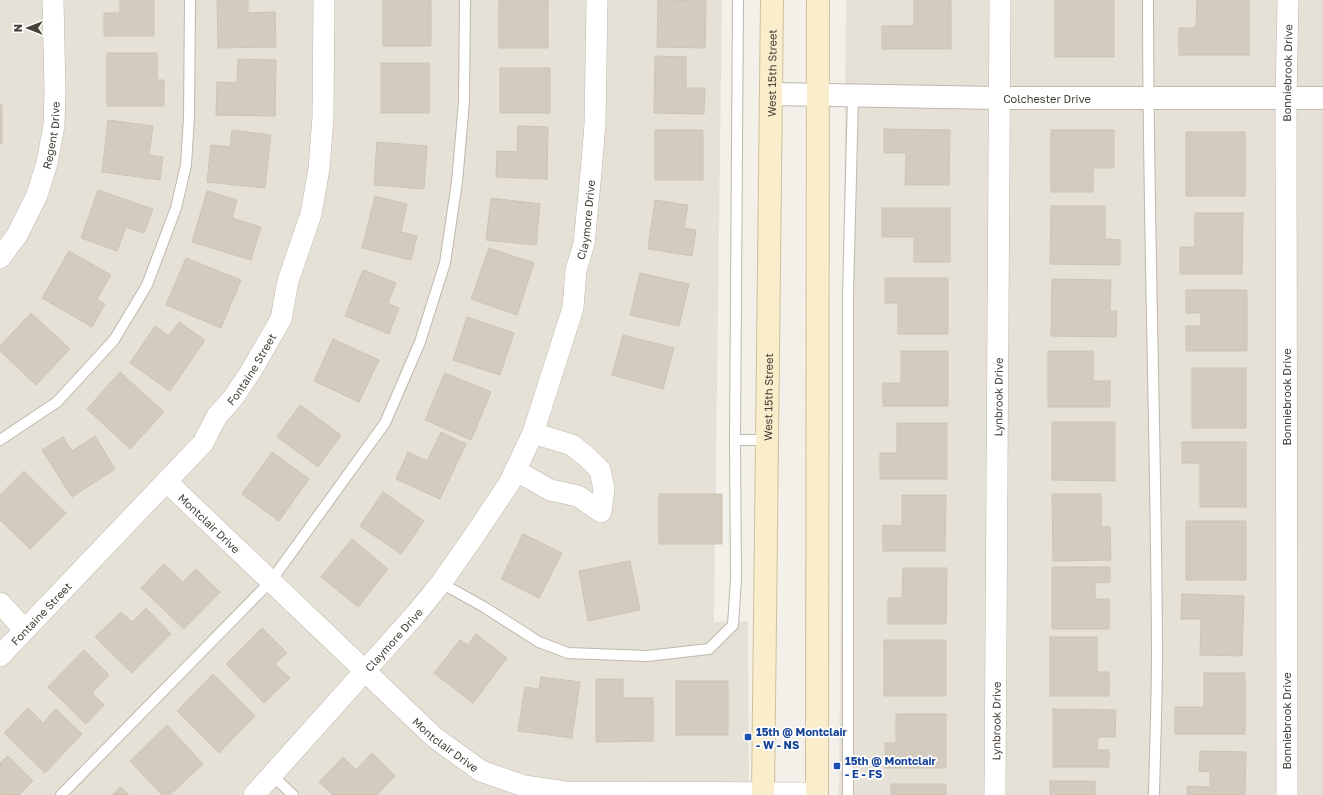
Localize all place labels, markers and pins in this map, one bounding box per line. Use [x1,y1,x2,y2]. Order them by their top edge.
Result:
place label: 15th @ Montclair - W - NS [756,725,847,751]
marker: 15th @ Montclair - W - NS [743,732,753,742]
place label: 15th @ Montclair - E - FS [845,754,936,780]
marker: 15th @ Montclair - E - FS [832,761,842,771]

